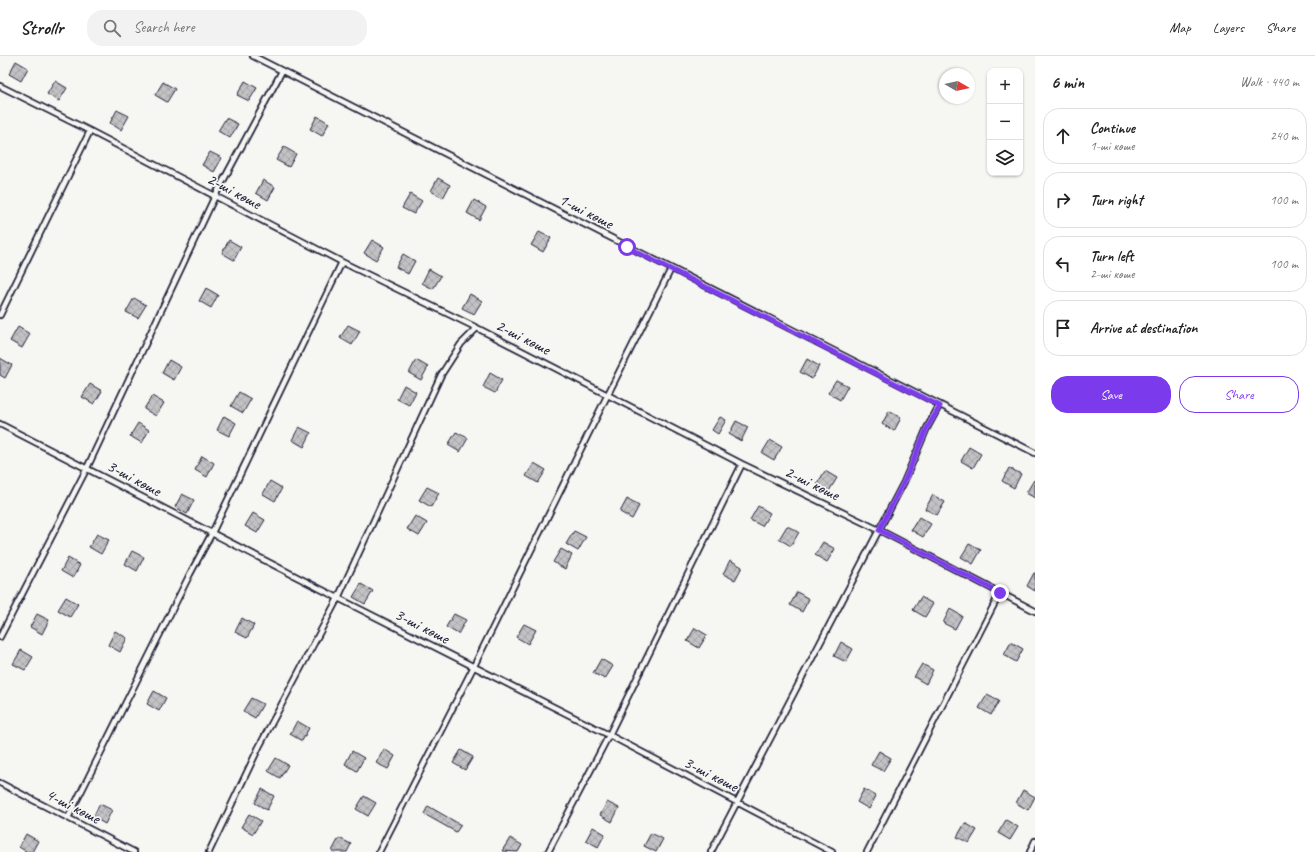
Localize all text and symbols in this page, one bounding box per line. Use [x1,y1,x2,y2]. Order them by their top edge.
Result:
search box [87,10,367,46]
text: Strollr [20,16,63,40]
icon: search [101,17,123,39]
text: Search here [133,18,195,37]
text: Map [1169,19,1191,36]
text: Layers [1213,19,1244,36]
text: Share [1266,19,1295,36]
north arrow [939,68,975,104]
map controls [987,68,1023,176]
button: + [987,68,1023,104]
text: 6 min [1051,72,1084,93]
text: Walk · 440 m [1240,74,1299,90]
button: − [987,104,1023,140]
text: Continue [1090,119,1135,138]
icon: ahead [1052,125,1074,147]
text: 240 m [1270,128,1298,144]
text: 1-ші көше [1090,138,1135,154]
button: layers [987,140,1023,176]
street label: 2-ші көше [203,168,266,215]
street label: 1-ші көше [555,188,618,234]
icon: right [1052,189,1074,211]
text: Turn right [1090,191,1143,210]
text: 100 m [1270,192,1298,208]
route start [618,238,636,256]
text: Turn left [1090,247,1133,266]
icon: left [1052,253,1074,275]
text: 100 m [1270,256,1298,272]
text: 2-ші көше [1090,266,1135,282]
street label: 2-ші көше [492,314,555,360]
icon: arrive [1052,317,1074,339]
text: Arrive at destination [1090,319,1197,338]
button: Save [1051,376,1171,413]
button: Share [1179,376,1299,413]
street label: 3-ші көше [103,455,166,502]
street label: 2-ші көше [781,461,844,506]
route end [991,584,1009,602]
street label: 3-ші көше [391,603,454,649]
street label: 3-ші көше [680,751,743,797]
street label: 4-ші көше [42,783,105,829]

